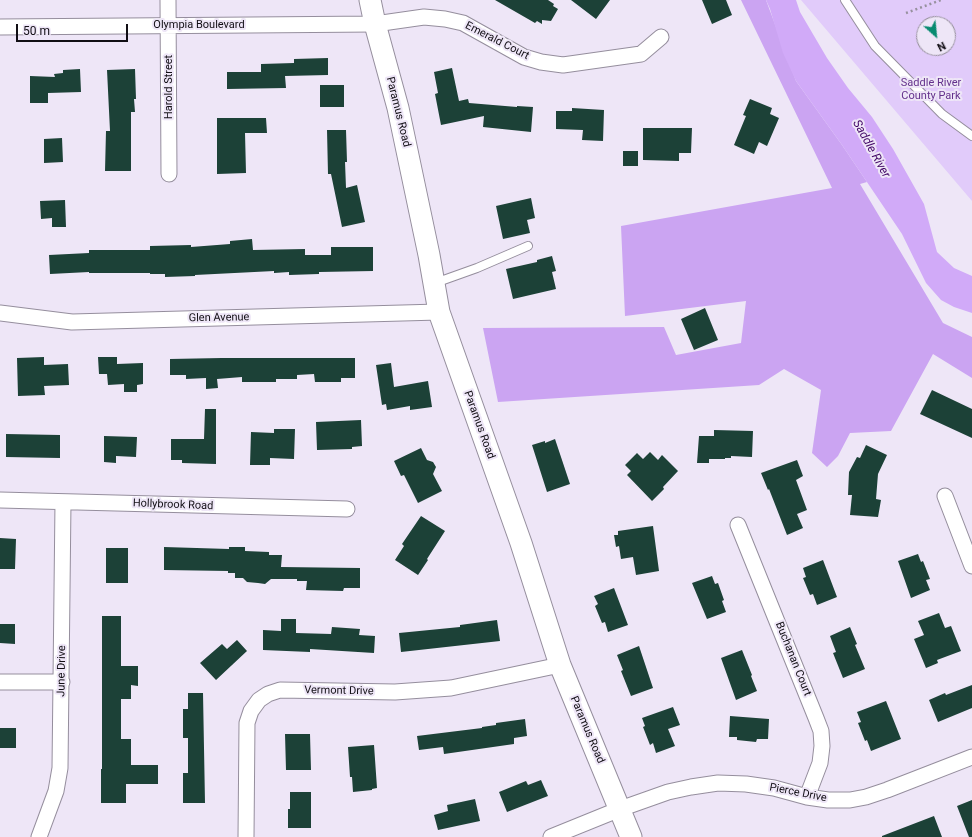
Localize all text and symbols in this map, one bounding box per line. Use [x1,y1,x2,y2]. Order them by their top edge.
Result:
scale bar [18,16,130,42]
north arrow [916,16,956,56]
street label: Olympia Boulevard [153,18,245,32]
street label: Emerald Court [463,19,531,63]
text: 50 m [23,24,50,38]
text: N [935,39,948,54]
street label: Harold Street [162,55,176,119]
street label: Paramus Road [383,76,413,148]
park label: Saddle River County Park [901,76,961,102]
water label: Saddle River [849,118,893,180]
street label: Glen Avenue [189,311,249,325]
street label: Paramus Road [461,389,497,461]
street label: Hollybrook Road [133,497,213,513]
street label: Buchanan Court [772,620,814,698]
street label: June Drive [55,645,69,697]
street label: Vermont Drive [304,684,374,698]
street label: Paramus Road [567,694,607,766]
street label: Pierce Drive [768,781,828,805]

